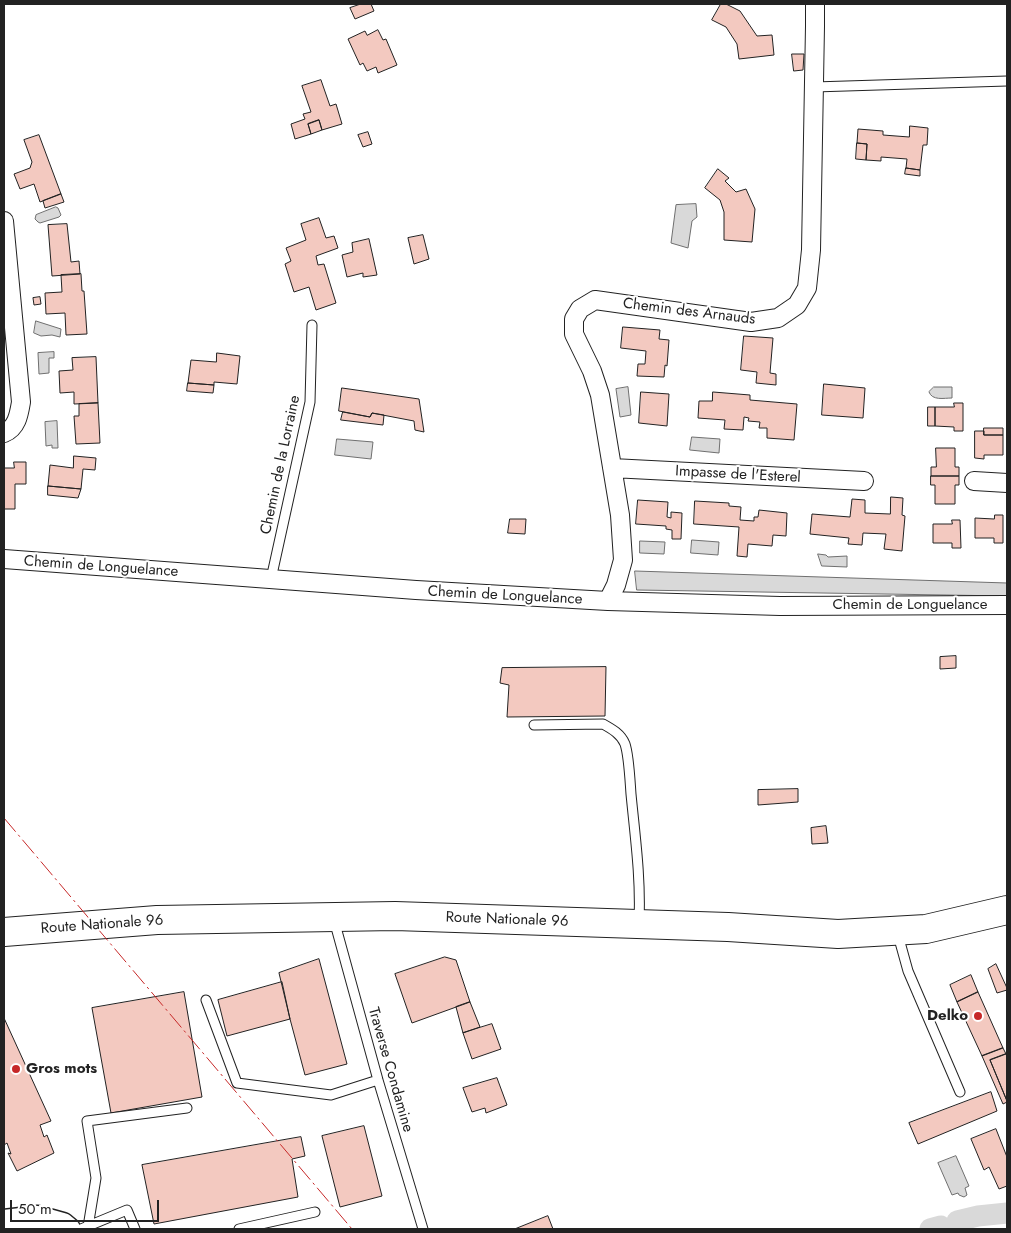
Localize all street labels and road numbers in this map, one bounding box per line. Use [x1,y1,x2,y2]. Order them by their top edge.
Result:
street label: Chemin des Arnauds [622,295,756,329]
street label: Chemin de la Lorraine [257,394,305,536]
street label: Impasse de l'Esterel [675,463,801,487]
street label: Chemin de Longuelance [23,553,179,581]
street label: Chemin de Longuelance [427,583,583,609]
street label: Chemin de Longuelance [832,596,988,614]
street label: Route Nationale 96 [445,909,569,931]
street label: Route Nationale 96 [40,912,164,938]
street label: Traverse Condamine [364,1006,416,1134]

